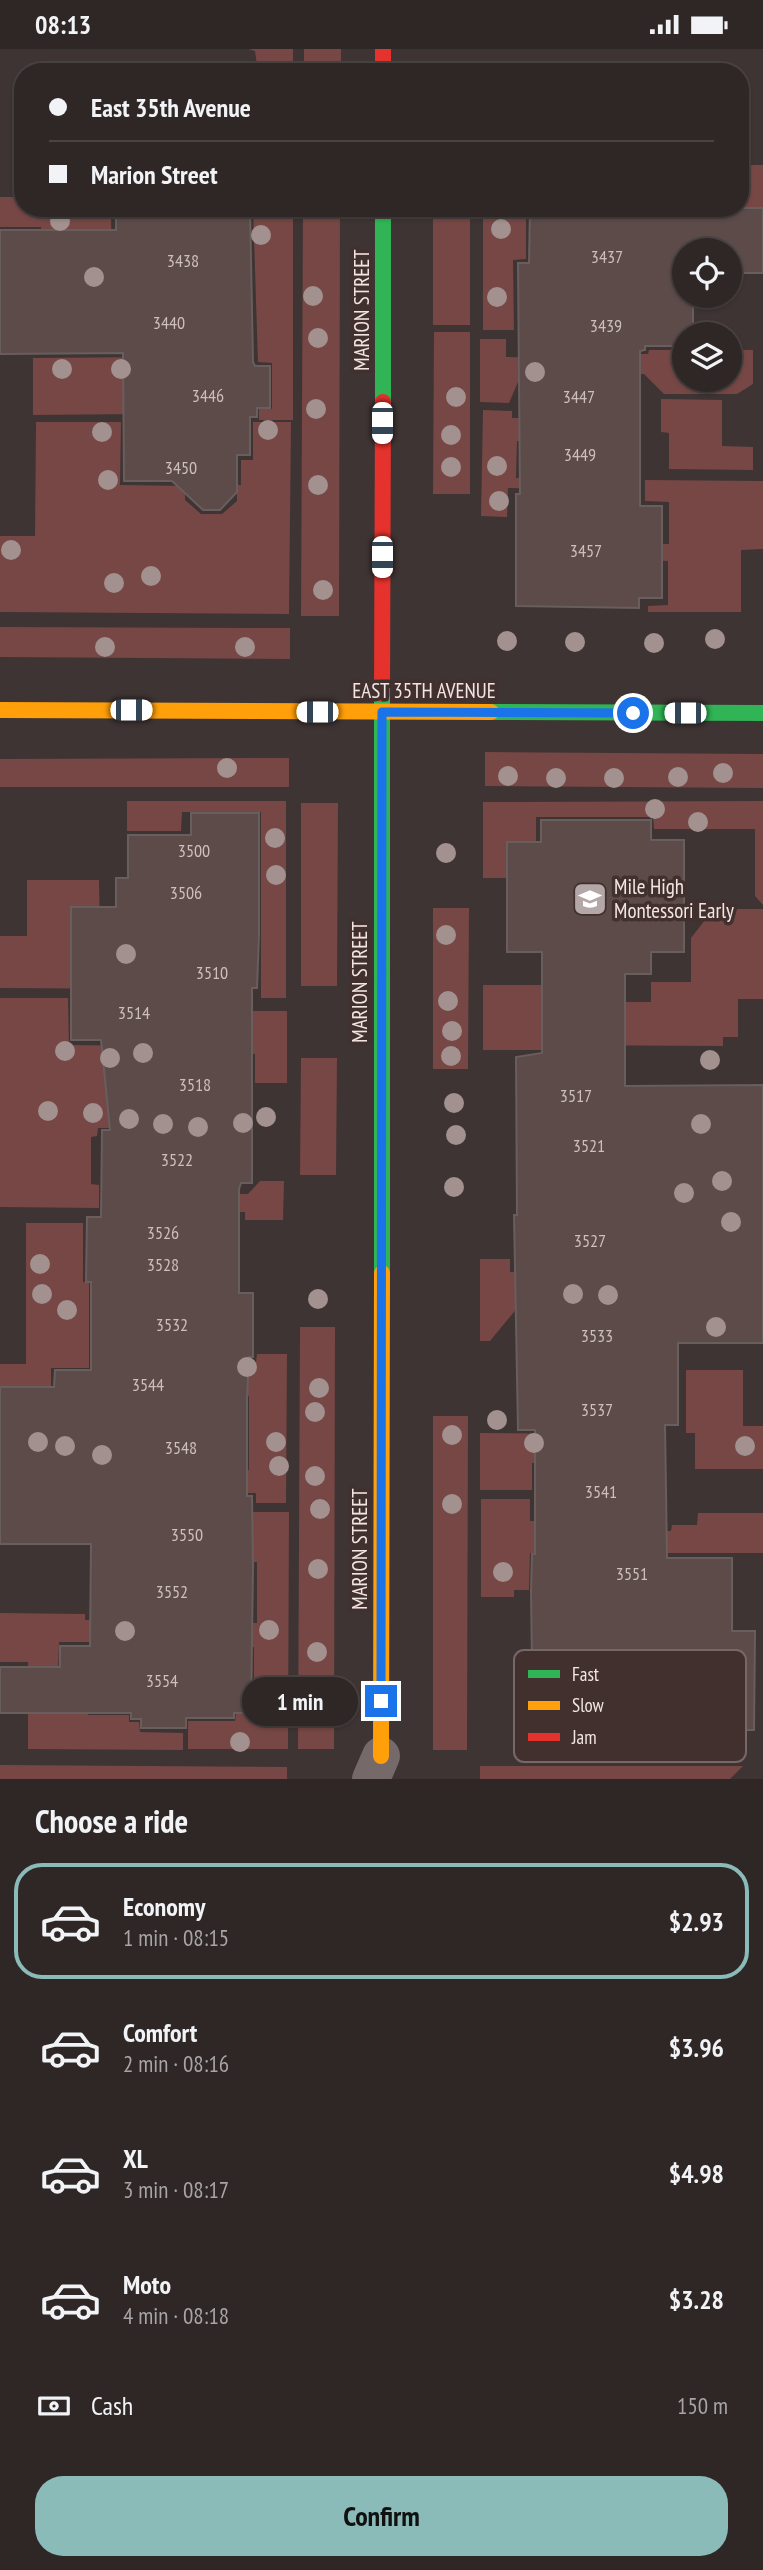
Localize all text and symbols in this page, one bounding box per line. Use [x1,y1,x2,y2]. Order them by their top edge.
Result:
text: 08:13 [35,8,91,41]
text: East 35th Avenue [91,91,251,124]
text: Marion Street [91,158,217,191]
map controls [672,238,742,392]
button: locate [672,238,742,308]
house number: 3437 [591,245,623,268]
house number: 3438 [167,249,199,272]
street label: MARION STREET [348,249,375,371]
house number: 3440 [153,311,185,334]
house number: 3439 [590,314,622,337]
button: layers [672,322,742,392]
house number: 3446 [192,384,224,407]
house number: 3447 [563,385,595,408]
car [372,402,393,444]
house number: 3449 [564,443,596,466]
house number: 3450 [165,456,197,479]
car [372,536,393,578]
house number: 3457 [570,539,602,562]
street label: EAST 35TH AVENUE [352,677,496,704]
route start [617,697,649,729]
car [111,700,153,721]
car [297,702,339,723]
car [665,703,707,724]
house number: 3500 [178,839,210,862]
place label: Mile High Montessori Early [614,873,734,924]
school or university icon: Mile High Montessori Early [571,880,609,918]
house number: 3506 [170,881,202,904]
street label: MARION STREET [346,921,373,1043]
house number: 3510 [196,961,228,984]
house number: 3514 [118,1001,150,1024]
house number: 3518 [179,1073,211,1096]
house number: 3517 [560,1084,592,1107]
house number: 3521 [573,1134,605,1157]
house number: 3522 [161,1148,193,1171]
house number: 3526 [147,1221,179,1244]
house number: 3527 [574,1229,606,1252]
house number: 3528 [147,1253,179,1276]
house number: 3532 [156,1313,188,1336]
house number: 3533 [581,1324,613,1347]
house number: 3544 [132,1373,164,1396]
house number: 3537 [581,1398,613,1421]
house number: 3548 [165,1436,197,1459]
house number: 3541 [585,1480,617,1503]
street label: MARION STREET [346,1488,373,1610]
house number: 3550 [171,1523,203,1546]
house number: 3551 [616,1562,648,1585]
house number: 3552 [156,1580,188,1603]
legend [514,1650,746,1762]
text: Fast [572,1662,600,1686]
house number: 3554 [146,1669,178,1692]
callout: 1 min [241,1677,356,1725]
route end [365,1685,397,1717]
text: 1 min [277,1687,323,1716]
text: Slow [572,1693,605,1717]
text: Jam [571,1725,597,1749]
text: Choose a ride [35,1800,188,1842]
icon: car [39,1890,102,1953]
text: Economy [123,1890,205,1923]
text: $2.93 [669,1905,724,1938]
text: 1 min · 08:15 [123,1923,229,1952]
icon: car [39,2016,102,2079]
text: Comfort [123,2016,197,2049]
text: $3.96 [669,2031,724,2064]
text: 2 min · 08:16 [123,2049,229,2078]
icon: car [39,2142,102,2205]
text: XL [123,2142,148,2175]
text: $4.98 [669,2157,724,2190]
text: 3 min · 08:17 [123,2175,229,2204]
icon: car [39,2268,102,2331]
text: Moto [123,2268,171,2301]
text: $3.28 [669,2283,724,2316]
text: 4 min · 08:18 [123,2301,229,2330]
icon: cash [35,2387,73,2425]
text: Cash [91,2389,133,2422]
text: 150 m [677,2391,728,2420]
button: Confirm [35,2476,728,2556]

